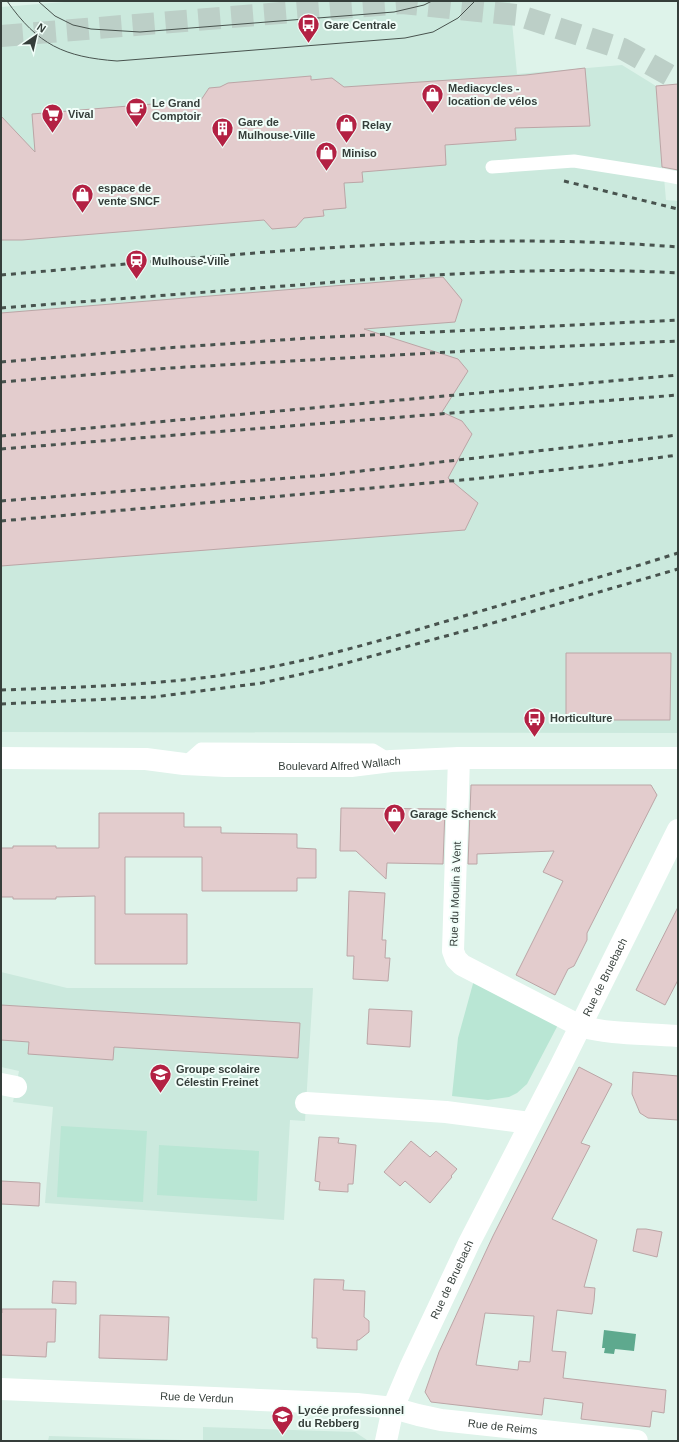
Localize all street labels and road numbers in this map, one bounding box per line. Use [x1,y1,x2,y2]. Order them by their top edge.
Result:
street label: Boulevard Alfred Wallach [278,755,401,772]
street label: Rue du Moulin à Vent [447,841,463,947]
street label: Rue de Bruebach [580,936,629,1018]
street label: Rue de Bruebach [428,1238,475,1321]
street label: Rue de Verdun [160,1390,234,1405]
street label: Rue de Reims [467,1417,538,1436]

